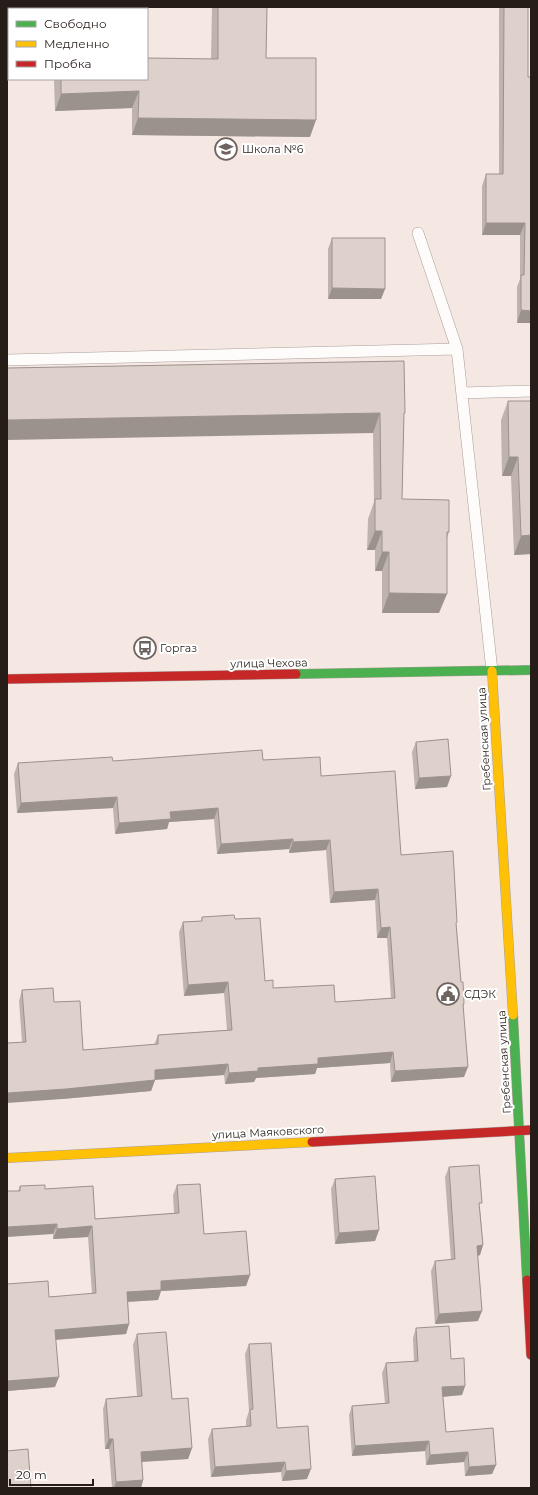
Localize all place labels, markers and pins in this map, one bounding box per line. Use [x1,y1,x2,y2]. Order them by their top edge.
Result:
school or university icon: Школа №6 [213,136,239,162]
place label: Школа №6 [242,142,304,156]
bus stop icon: Горгаз [132,635,158,661]
place label: Горгаз [160,641,197,655]
public building icon: СДЭК [435,981,461,1007]
place label: СДЭК [464,987,496,1001]

